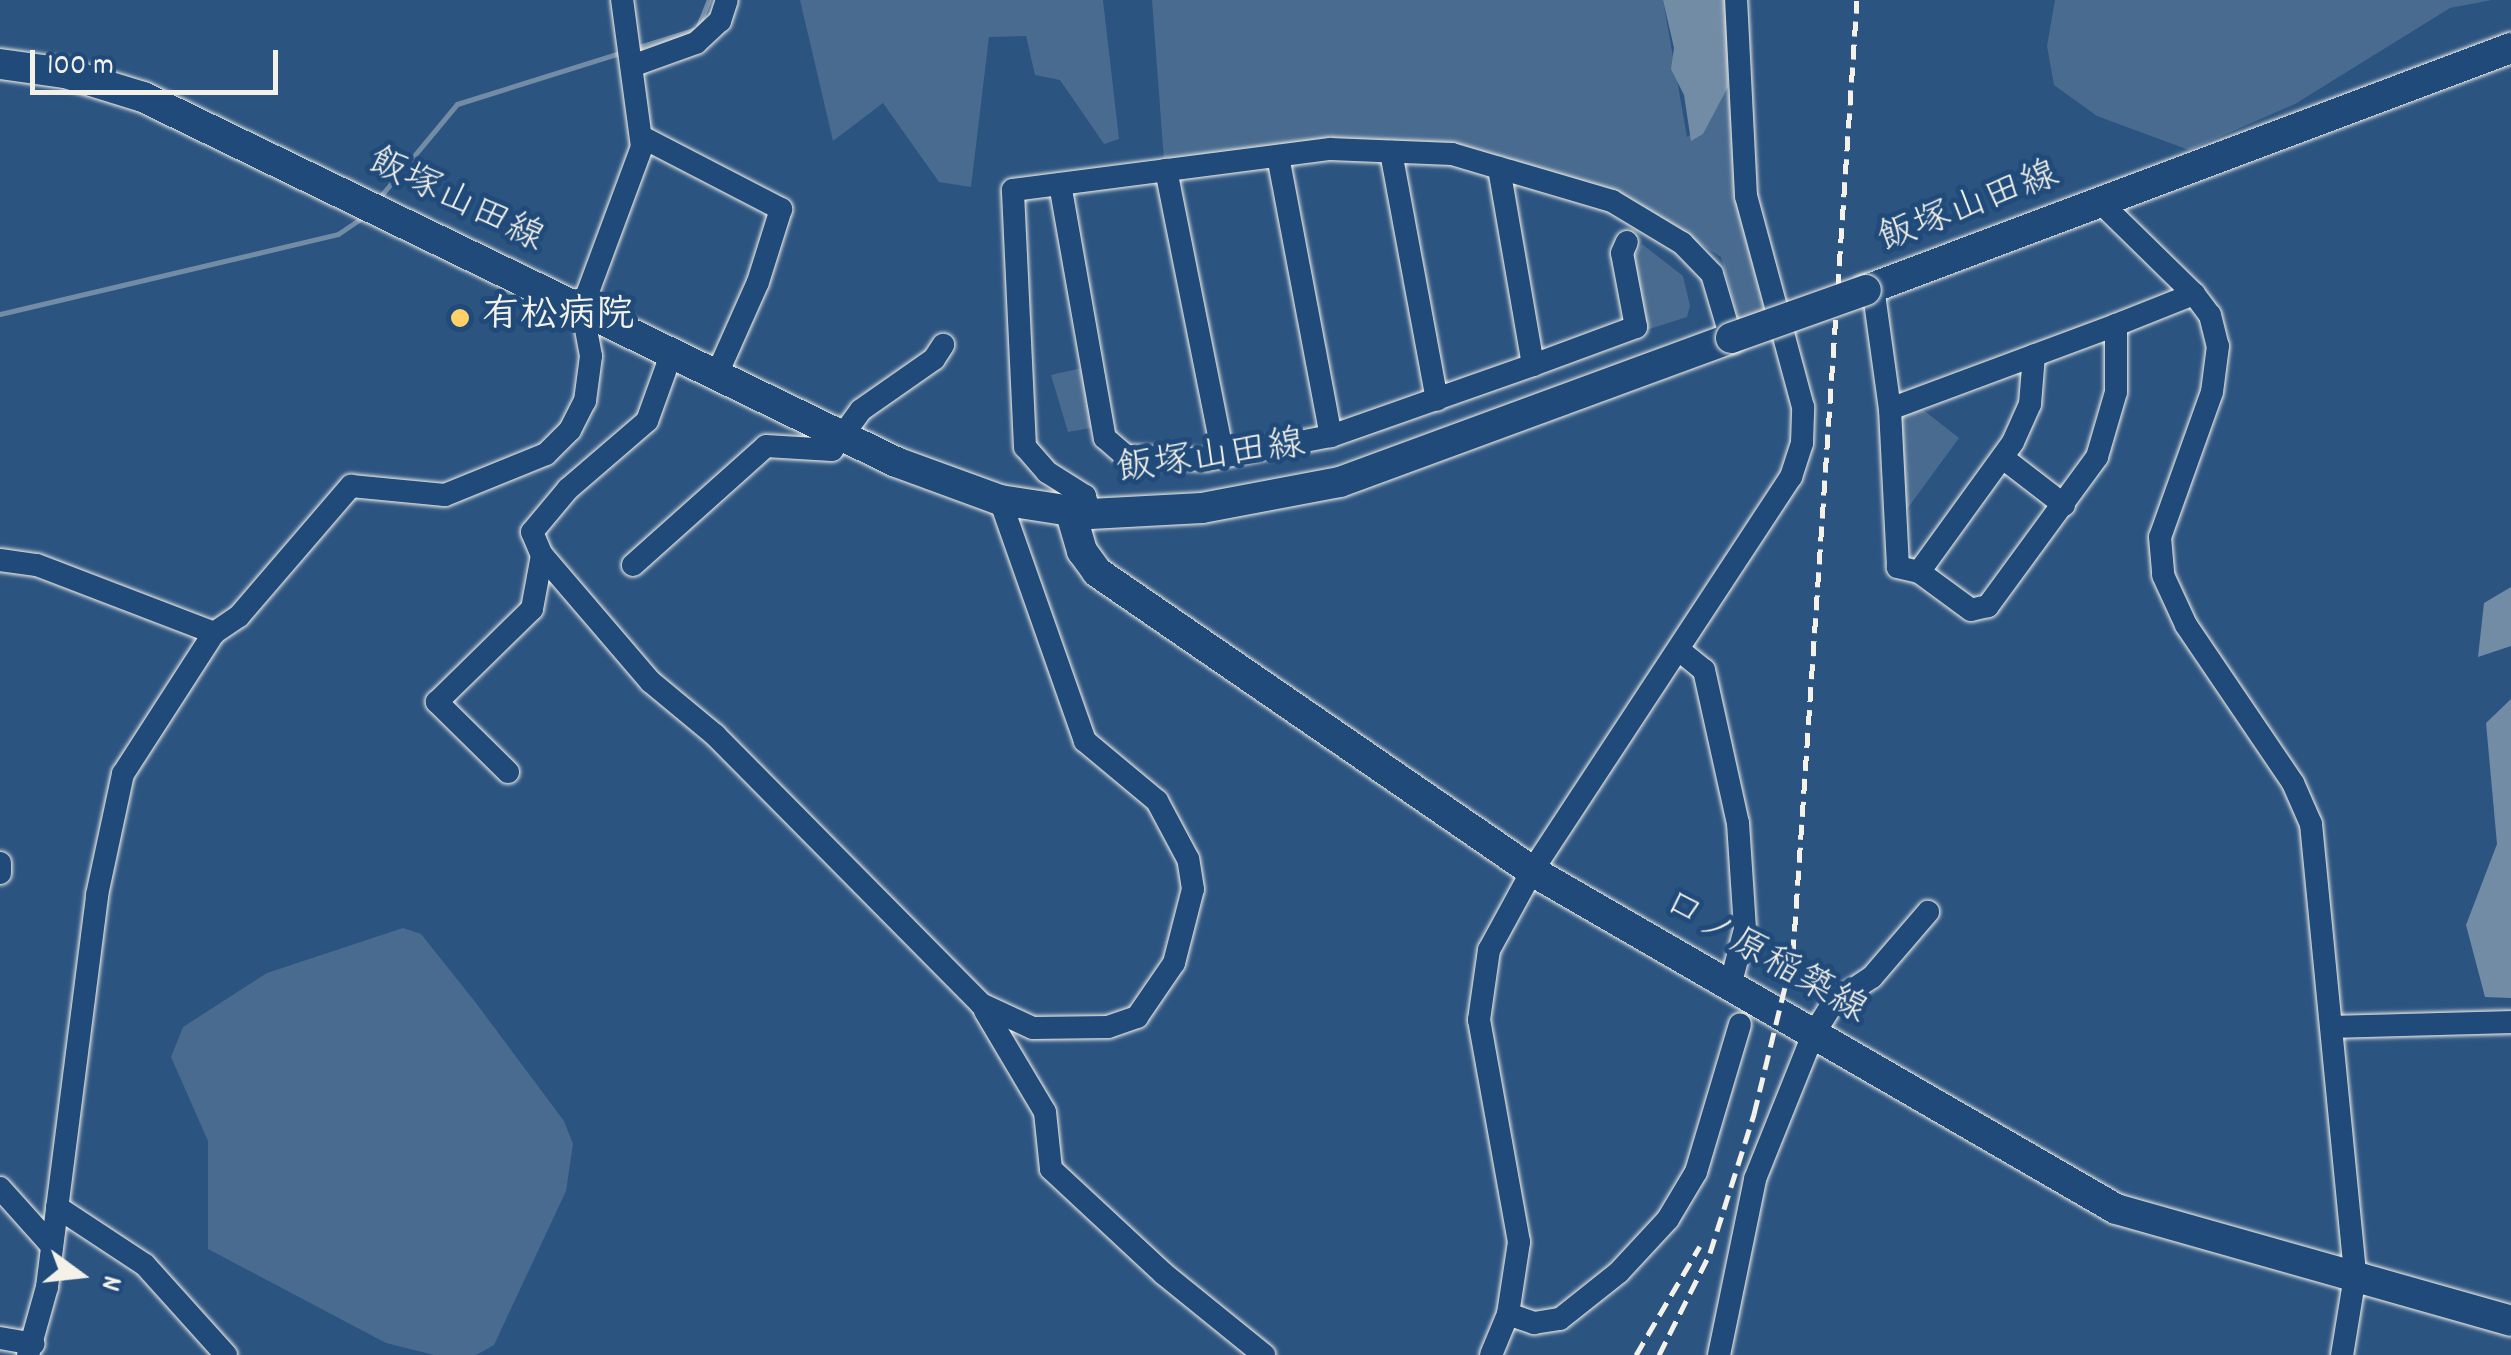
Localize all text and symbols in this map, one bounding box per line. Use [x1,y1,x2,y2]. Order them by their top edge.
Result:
scale bar [35,30,282,92]
text: 100 m [47,46,114,89]
street label: 飯塚山田線 [360,140,550,264]
street label: 飯塚山田線 [1872,154,2066,264]
place label: 有松病院 [482,295,634,341]
marker: 有松病院 [447,305,473,331]
street label: 飯塚山田線 [1114,423,1308,495]
street label: 口ノ原稲築線 [1654,882,1874,1036]
north arrow [30,1225,130,1325]
text: N [88,1271,130,1295]

